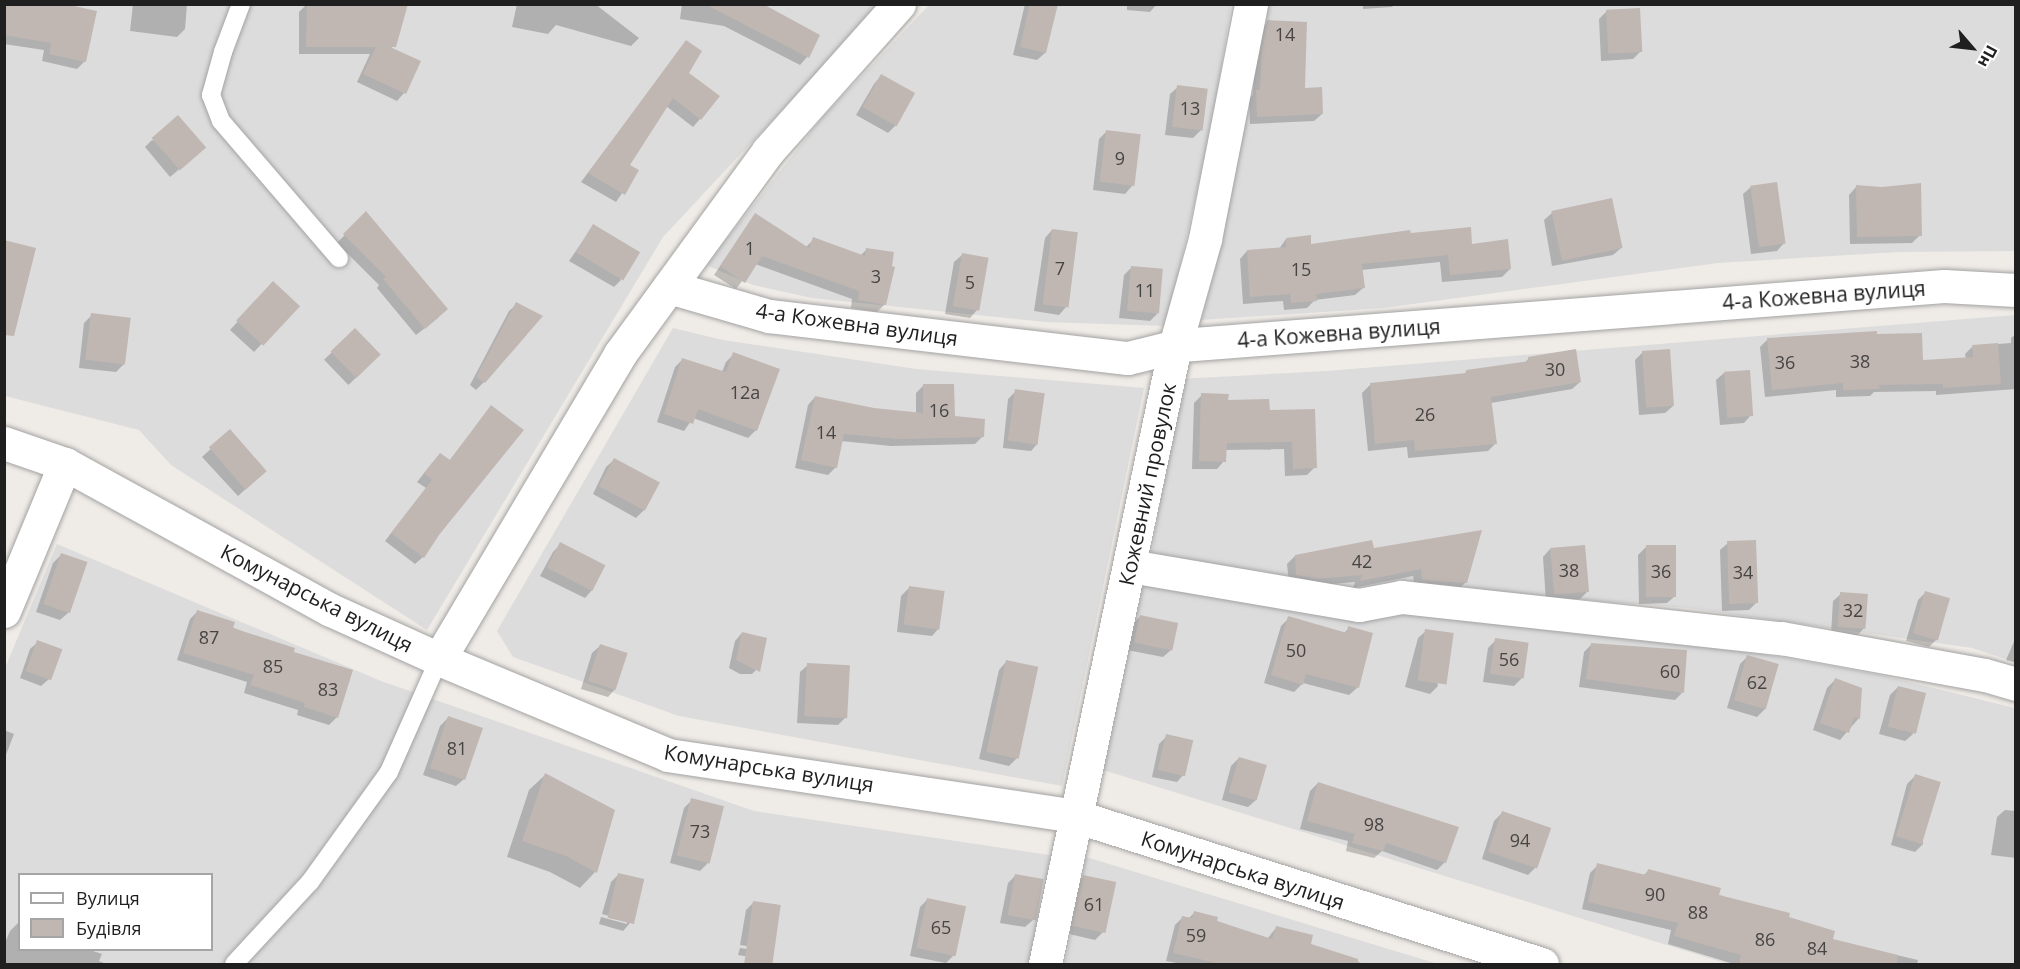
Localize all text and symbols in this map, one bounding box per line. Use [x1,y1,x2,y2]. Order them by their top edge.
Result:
north arrow [1942,18,2002,78]
house number: 14 [1275,23,1295,45]
text: Пн [1973,41,2003,72]
house number: 13 [1180,97,1200,119]
house number: 9 [1115,147,1125,169]
house number: 1 [745,237,755,259]
house number: 7 [1055,257,1065,279]
house number: 15 [1291,258,1311,280]
house number: 3 [871,265,881,287]
house number: 5 [965,271,975,293]
street label: 4-а Кожевна вулиця [1721,275,1927,315]
house number: 11 [1135,279,1155,301]
street label: 4-а Кожевна вулиця [754,297,960,351]
street label: 4-а Кожевна вулиця [1236,313,1442,353]
house number: 38 [1850,350,1870,372]
house number: 36 [1775,351,1795,373]
house number: 30 [1545,358,1565,380]
street label: Кожевний провулок [1113,380,1181,588]
house number: 12а [730,381,760,403]
house number: 16 [929,399,949,421]
house number: 26 [1415,403,1435,425]
house number: 14 [816,421,836,443]
street label: Комунарська вулиця [217,539,417,657]
house number: 42 [1352,550,1372,572]
house number: 38 [1559,559,1579,581]
house number: 36 [1651,560,1671,582]
house number: 34 [1733,561,1753,583]
house number: 32 [1843,599,1863,621]
house number: 87 [199,626,219,648]
house number: 50 [1286,639,1306,661]
house number: 56 [1499,648,1519,670]
house number: 85 [263,655,283,677]
house number: 60 [1660,660,1680,682]
house number: 62 [1747,671,1767,693]
house number: 83 [318,678,338,700]
house number: 81 [447,737,467,759]
street label: Комунарська вулиця [662,739,876,797]
house number: 98 [1364,813,1384,835]
house number: 73 [690,820,710,842]
street label: Комунарська вулиця [1138,825,1348,915]
house number: 94 [1510,829,1530,851]
legend [18,873,213,951]
house number: 90 [1645,883,1665,905]
text: Вулиця [76,886,140,910]
house number: 61 [1084,893,1104,915]
house number: 88 [1688,901,1708,923]
text: Будівля [76,916,142,940]
house number: 65 [931,916,951,938]
house number: 59 [1186,924,1206,946]
house number: 86 [1755,928,1775,950]
house number: 84 [1807,937,1827,959]

